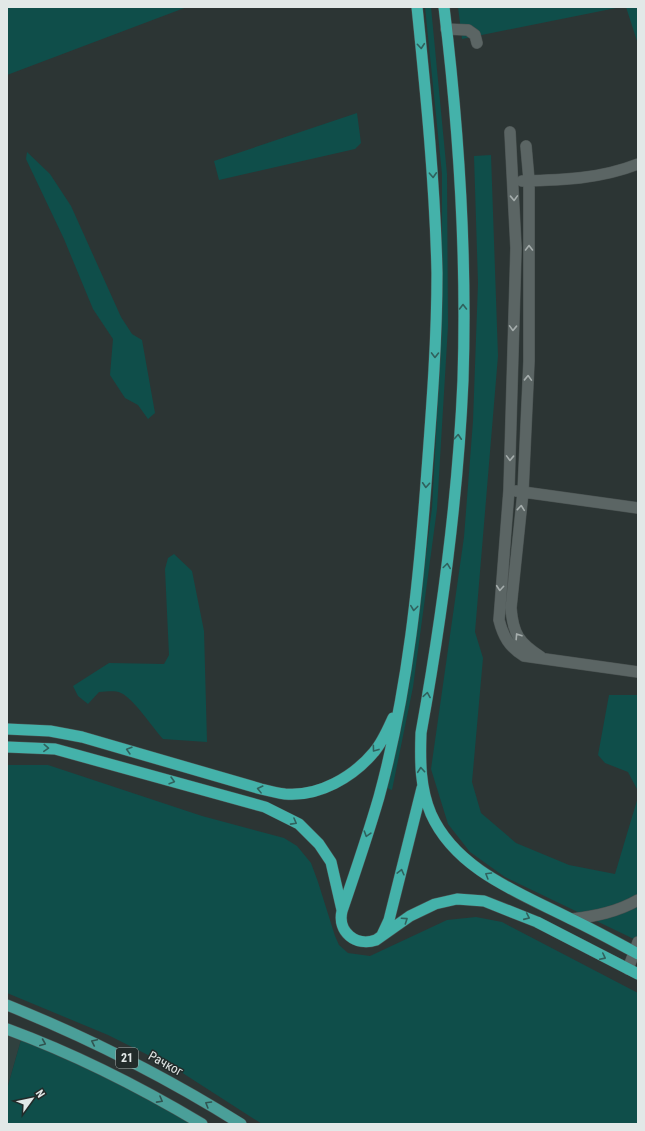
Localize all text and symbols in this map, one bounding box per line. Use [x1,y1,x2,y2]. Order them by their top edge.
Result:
one-way arrow [416,43,425,49]
one-way arrow [428,172,437,178]
one-way arrow [510,195,518,201]
one-way arrow [525,245,533,251]
one-way arrow [459,304,467,310]
one-way arrow [509,325,518,331]
one-way arrow [431,352,439,358]
one-way arrow [524,375,532,381]
one-way arrow [454,434,463,440]
one-way arrow [506,455,514,461]
one-way arrow [422,482,431,488]
one-way arrow [517,505,526,511]
one-way arrow [442,563,451,569]
one-way arrow [496,585,505,591]
one-way arrow [410,605,419,611]
one-way arrow [515,633,523,640]
one-way arrow [423,692,431,698]
one-way arrow [43,744,49,753]
one-way arrow [373,745,380,752]
one-way arrow [125,746,132,755]
one-way arrow [417,767,426,773]
one-way arrow [168,776,175,784]
one-way arrow [257,785,264,794]
one-way arrow [290,817,297,825]
one-way arrow [363,831,372,838]
one-way arrow [396,869,405,876]
one-way arrow [485,872,492,880]
one-way arrow [523,913,530,921]
one-way arrow [401,917,408,925]
one-way arrow [599,952,607,959]
one-way arrow [40,1039,47,1047]
one-way arrow [90,1039,98,1047]
road number: 21 [116,1048,138,1068]
street label: Рачког [146,1048,186,1079]
north arrow [12,1079,52,1119]
text: N [33,1087,47,1100]
one-way arrow [156,1095,163,1102]
one-way arrow [205,1101,212,1108]

